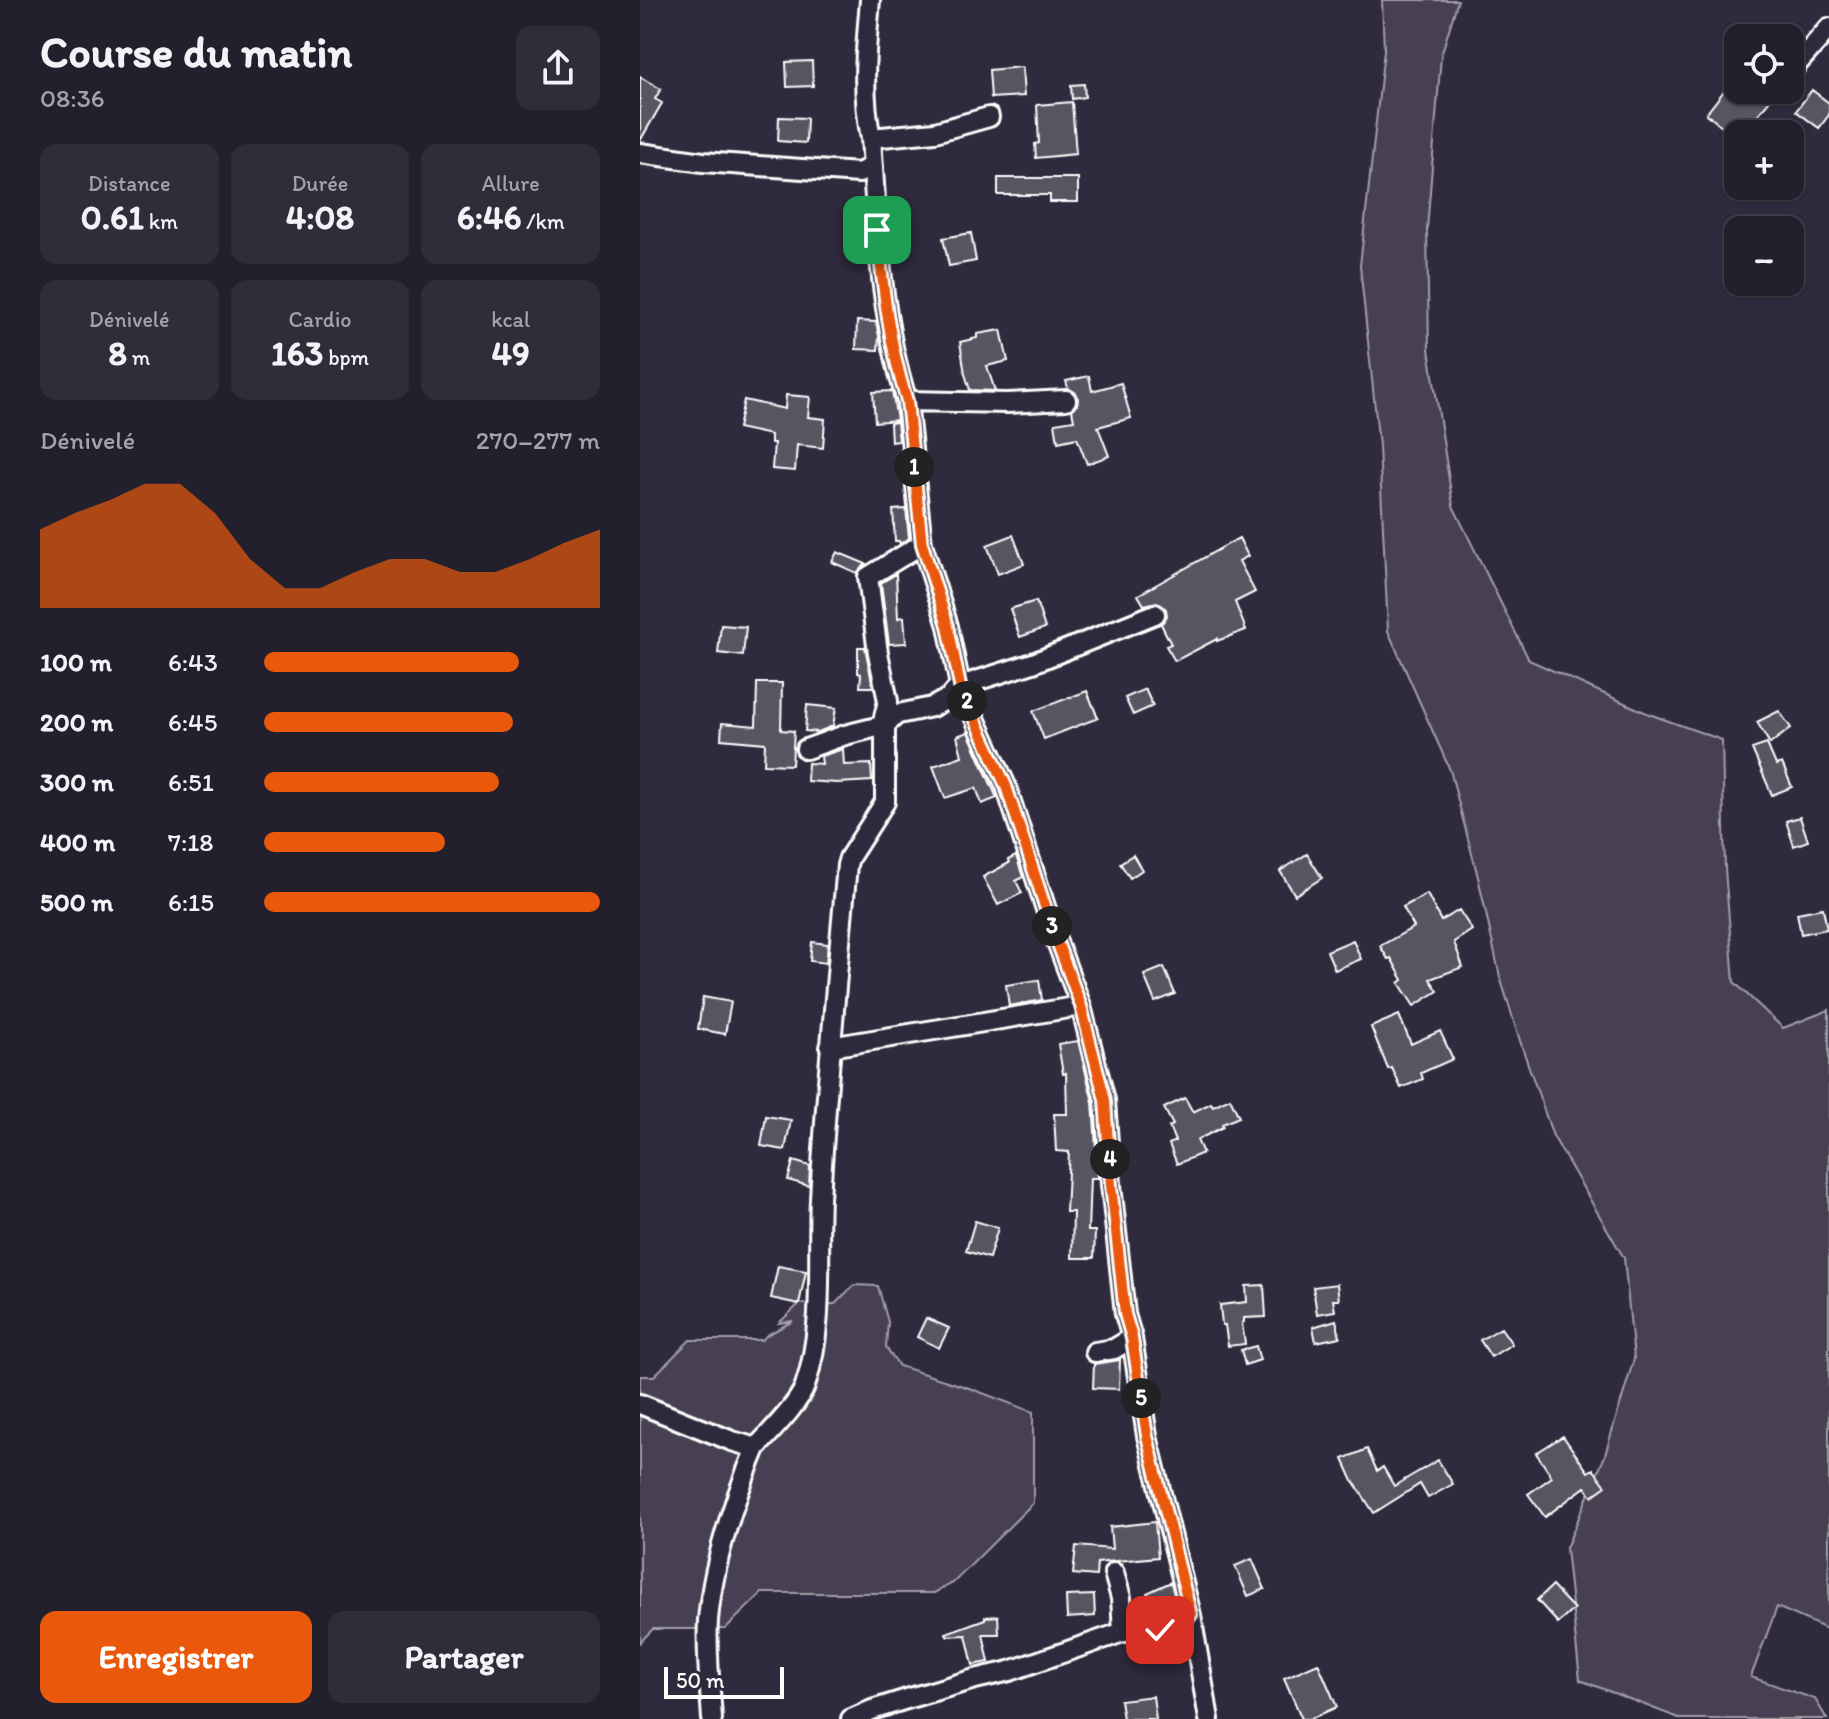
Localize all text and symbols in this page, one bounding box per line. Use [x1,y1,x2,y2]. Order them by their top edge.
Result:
map controls [1724,24,1804,296]
button: locate [1724,24,1804,104]
text: Course du matin [40,25,352,78]
button: share [516,26,600,110]
text: 08:36 [40,82,105,114]
button: + [1724,120,1804,200]
text: Distance [88,170,171,197]
text: Durée [292,170,348,197]
text: Allure [482,170,540,197]
pin [843,196,911,264]
text: 0.61 [81,197,144,238]
text: 4:08 [286,197,354,238]
text: 6:46 [457,197,521,238]
text: km [144,208,178,235]
text: /km [521,208,565,235]
icon: arrive [855,208,899,252]
button: − [1724,216,1804,296]
text: Dénivelé [89,306,170,333]
text: Cardio [289,306,351,333]
text: kcal [491,306,530,333]
text: 8 [108,333,127,374]
text: 163 [271,333,323,374]
text: 49 [492,333,530,374]
text: m [127,344,150,371]
text: bpm [323,344,369,371]
text: Dénivelé [40,424,135,456]
text: 270–277 m [476,424,600,456]
pin: 1 [894,447,934,487]
text: 1 [909,453,919,480]
text: 100 m [40,646,112,678]
text: 6:43 [168,646,218,678]
pin: 2 [947,681,987,721]
text: 2 [961,687,973,714]
text: 200 m [40,706,113,738]
text: 6:45 [168,706,217,738]
text: 300 m [40,766,114,798]
text: 6:51 [168,766,214,798]
text: 400 m [40,826,115,858]
text: 7:18 [168,826,214,858]
text: 500 m [40,886,113,918]
text: 6:15 [168,886,214,918]
pin: 3 [1032,906,1072,946]
text: 3 [1046,912,1058,939]
pin: 4 [1090,1139,1130,1179]
text: 4 [1103,1145,1117,1172]
pin: 5 [1121,1378,1161,1418]
text: 5 [1135,1384,1147,1411]
pin [1126,1596,1194,1664]
icon: check [1138,1608,1182,1652]
button: Enregistrer [40,1611,312,1703]
button: Partager [328,1611,600,1703]
scale bar [664,1663,784,1699]
text: 50 m [676,1667,725,1694]

